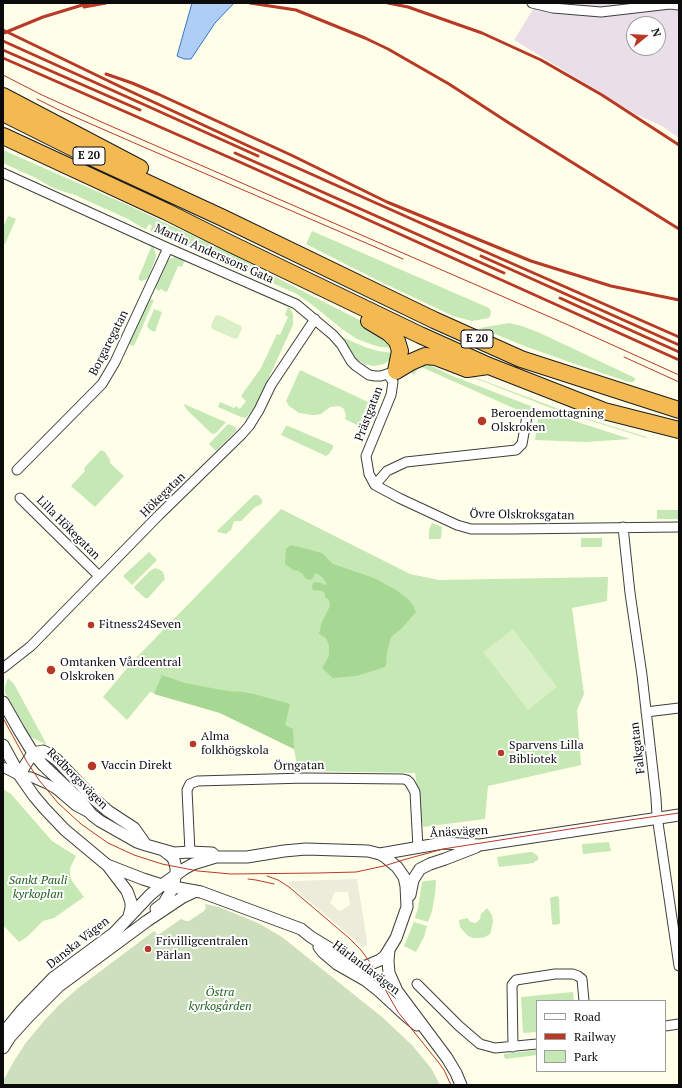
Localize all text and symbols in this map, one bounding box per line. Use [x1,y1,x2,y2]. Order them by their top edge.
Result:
north arrow [626,16,666,56]
text: N [649,26,664,39]
road number: E 20 [73,147,105,165]
street label: Martin Anderssons Gata [152,221,276,287]
street label: Borgaregatan [86,308,132,378]
road number: E 20 [461,330,493,348]
street label: Prästgatan [352,385,386,443]
place label: Beroendemottagning Olskroken [491,407,604,435]
marker: Beroendemottagning Olskroken [476,415,488,427]
street label: Hökegatan [138,470,188,520]
street label: Lilla Hökegatan [33,493,103,563]
street label: Övre Olskroksgatan [469,507,575,523]
place label: Fitness24Seven [99,618,181,632]
marker: Fitness24Seven [86,620,96,630]
place label: Omtanken Vårdcentral Olskroken [60,656,181,684]
marker: Omtanken Vårdcentral Olskroken [45,664,57,676]
street label: Falkgatan [628,721,648,775]
place label: Alma folkhögskola [201,730,269,758]
marker: Alma folkhögskola [188,739,198,749]
place label: Sparvens Lilla Bibliotek [509,739,584,767]
street label: Redbergsvägen [43,745,111,813]
marker: Sparvens Lilla Bibliotek [496,748,506,758]
street label: Örngatan [274,758,324,774]
place label: Vaccin Direkt [101,759,172,773]
marker: Vaccin Direkt [86,760,98,772]
street label: Ånäsvägen [430,823,488,841]
park label: Sankt Pauli kyrkoplan [9,874,67,902]
street label: Danska Vägen [44,914,112,972]
place label: Frivilligcentralen Pärlan [156,935,248,963]
street label: Härlandavägen [330,938,402,998]
marker: Frivilligcentralen Pärlan [143,944,153,954]
park label: Östra kyrkogården [188,986,252,1014]
legend [536,1000,666,1072]
text: Road [574,1009,601,1024]
text: Railway [574,1029,616,1044]
text: Park [574,1049,598,1064]

